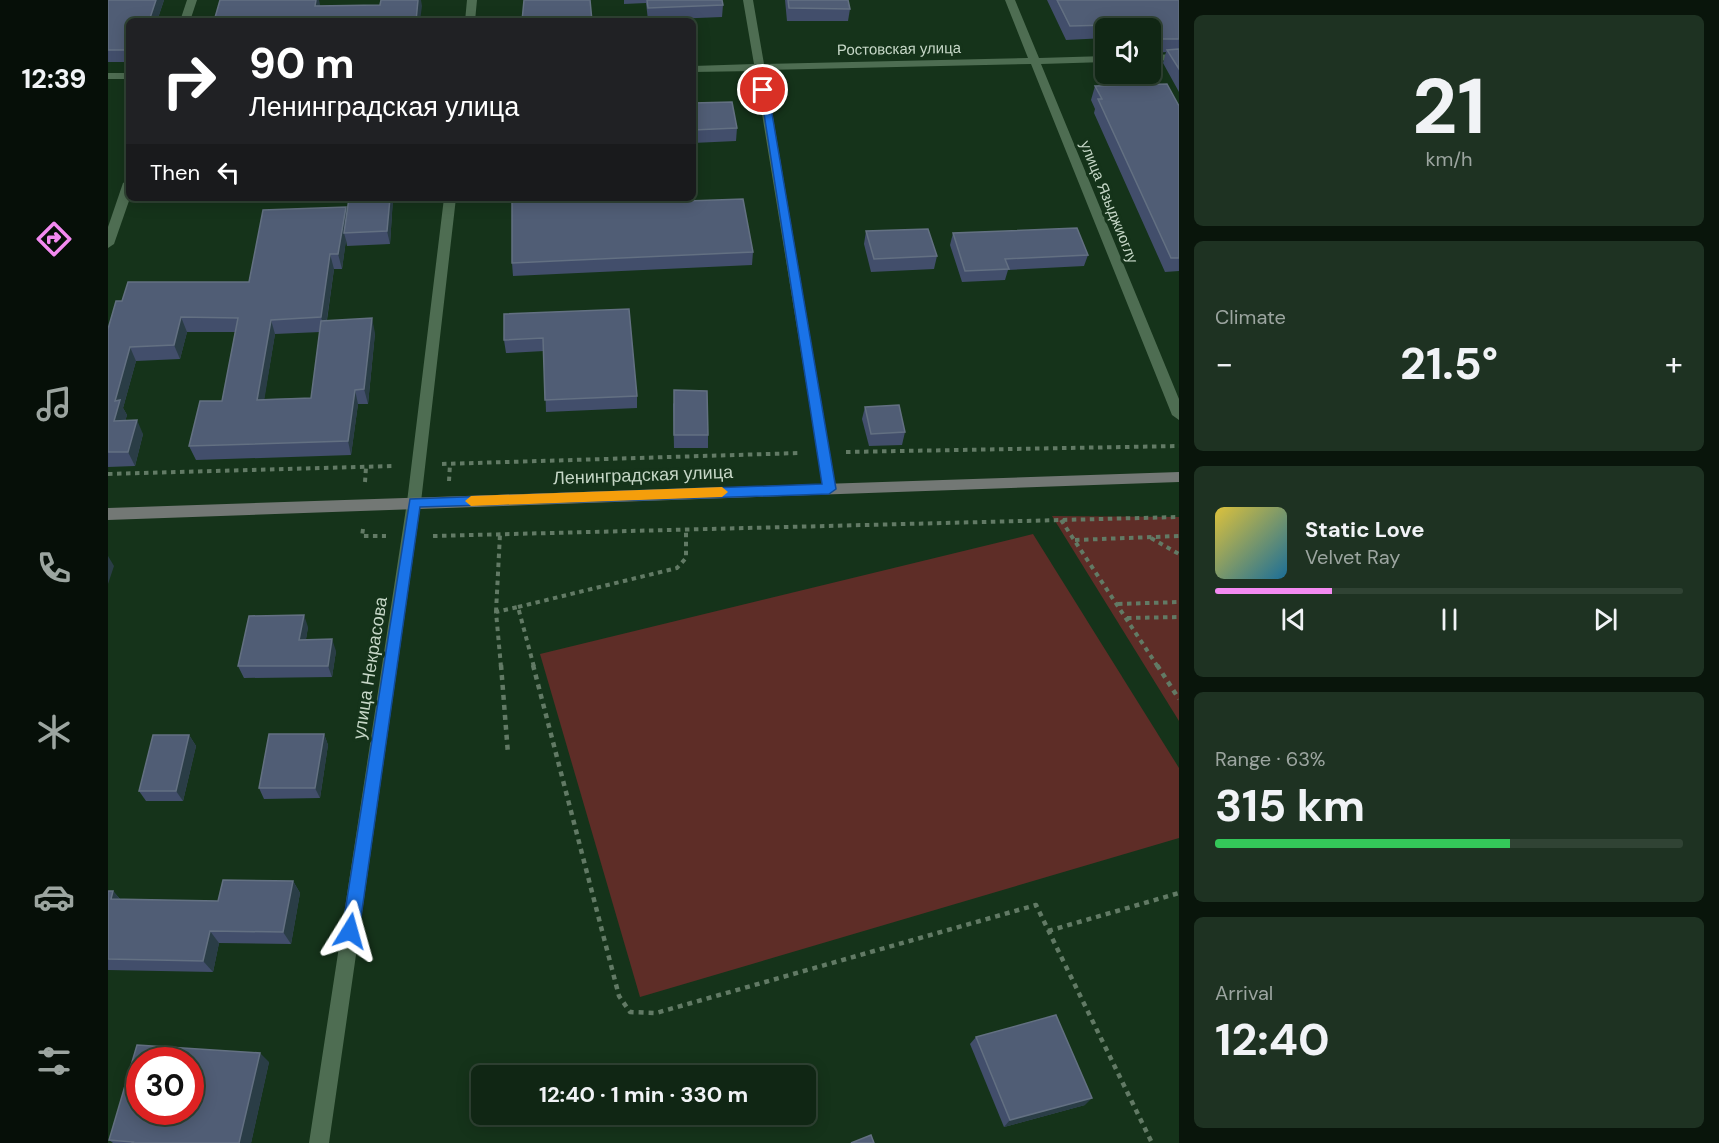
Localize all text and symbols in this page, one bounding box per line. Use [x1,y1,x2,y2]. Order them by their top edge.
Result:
map controls [1095,18,1161,84]
button: sound [1095,18,1161,84]
text: 90 m [249,36,355,91]
street label: Ростовская улица [837,38,962,60]
icon: right [150,42,228,120]
text: 21 [1412,56,1486,157]
text: 12:39 [21,61,87,96]
pin [737,64,788,115]
icon: arrive [746,73,779,106]
text: Ленинградская улица [249,89,519,124]
street label: улица Языджиоглу [1075,138,1143,267]
text: km/h [1425,146,1473,172]
icon: left [212,156,245,189]
text: Then [150,158,200,187]
icon: directions [33,218,75,260]
text: Climate [1215,304,1286,330]
text: 21.5° [1400,334,1498,393]
text: − [1215,342,1233,385]
text: + [1665,342,1683,385]
icon: music [33,383,75,425]
street label: Ленинградская улица [553,460,734,490]
text: Static Love [1305,515,1425,544]
text: Velvet Ray [1305,544,1400,570]
icon: phone [33,547,75,589]
street label: улица Некрасова [347,594,393,741]
icon: previous [1277,603,1310,636]
icon: pause [1433,603,1466,636]
icon: next [1589,603,1622,636]
icon: climate [33,711,75,753]
text: Range · 63% [1215,746,1325,772]
text: 315 km [1215,776,1365,835]
icon: car [33,876,75,918]
position arrow [318,899,382,963]
text: Arrival [1215,980,1273,1006]
text: 12:40 [1215,1010,1330,1069]
icon: filters [33,1040,75,1082]
speed limit sign: 30 [126,1047,204,1125]
text: 12:40 · 1 min · 330 m [539,1080,748,1109]

